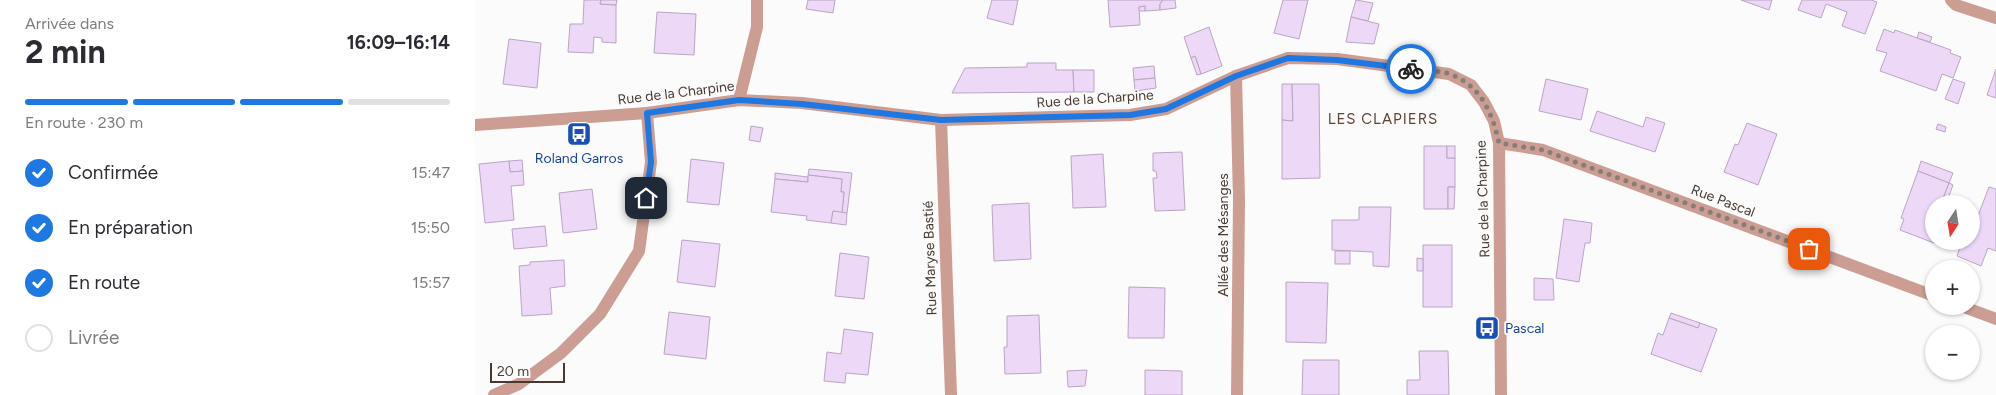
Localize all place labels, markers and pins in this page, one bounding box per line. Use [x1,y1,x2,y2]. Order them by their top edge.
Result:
bus stop icon: Roland Garros [566,121,592,147]
place label: Roland Garros [535,150,623,167]
pin [625,177,667,219]
pin [1788,228,1830,270]
bus stop icon: Pascal [1474,315,1500,341]
place label: Pascal [1505,320,1544,337]

